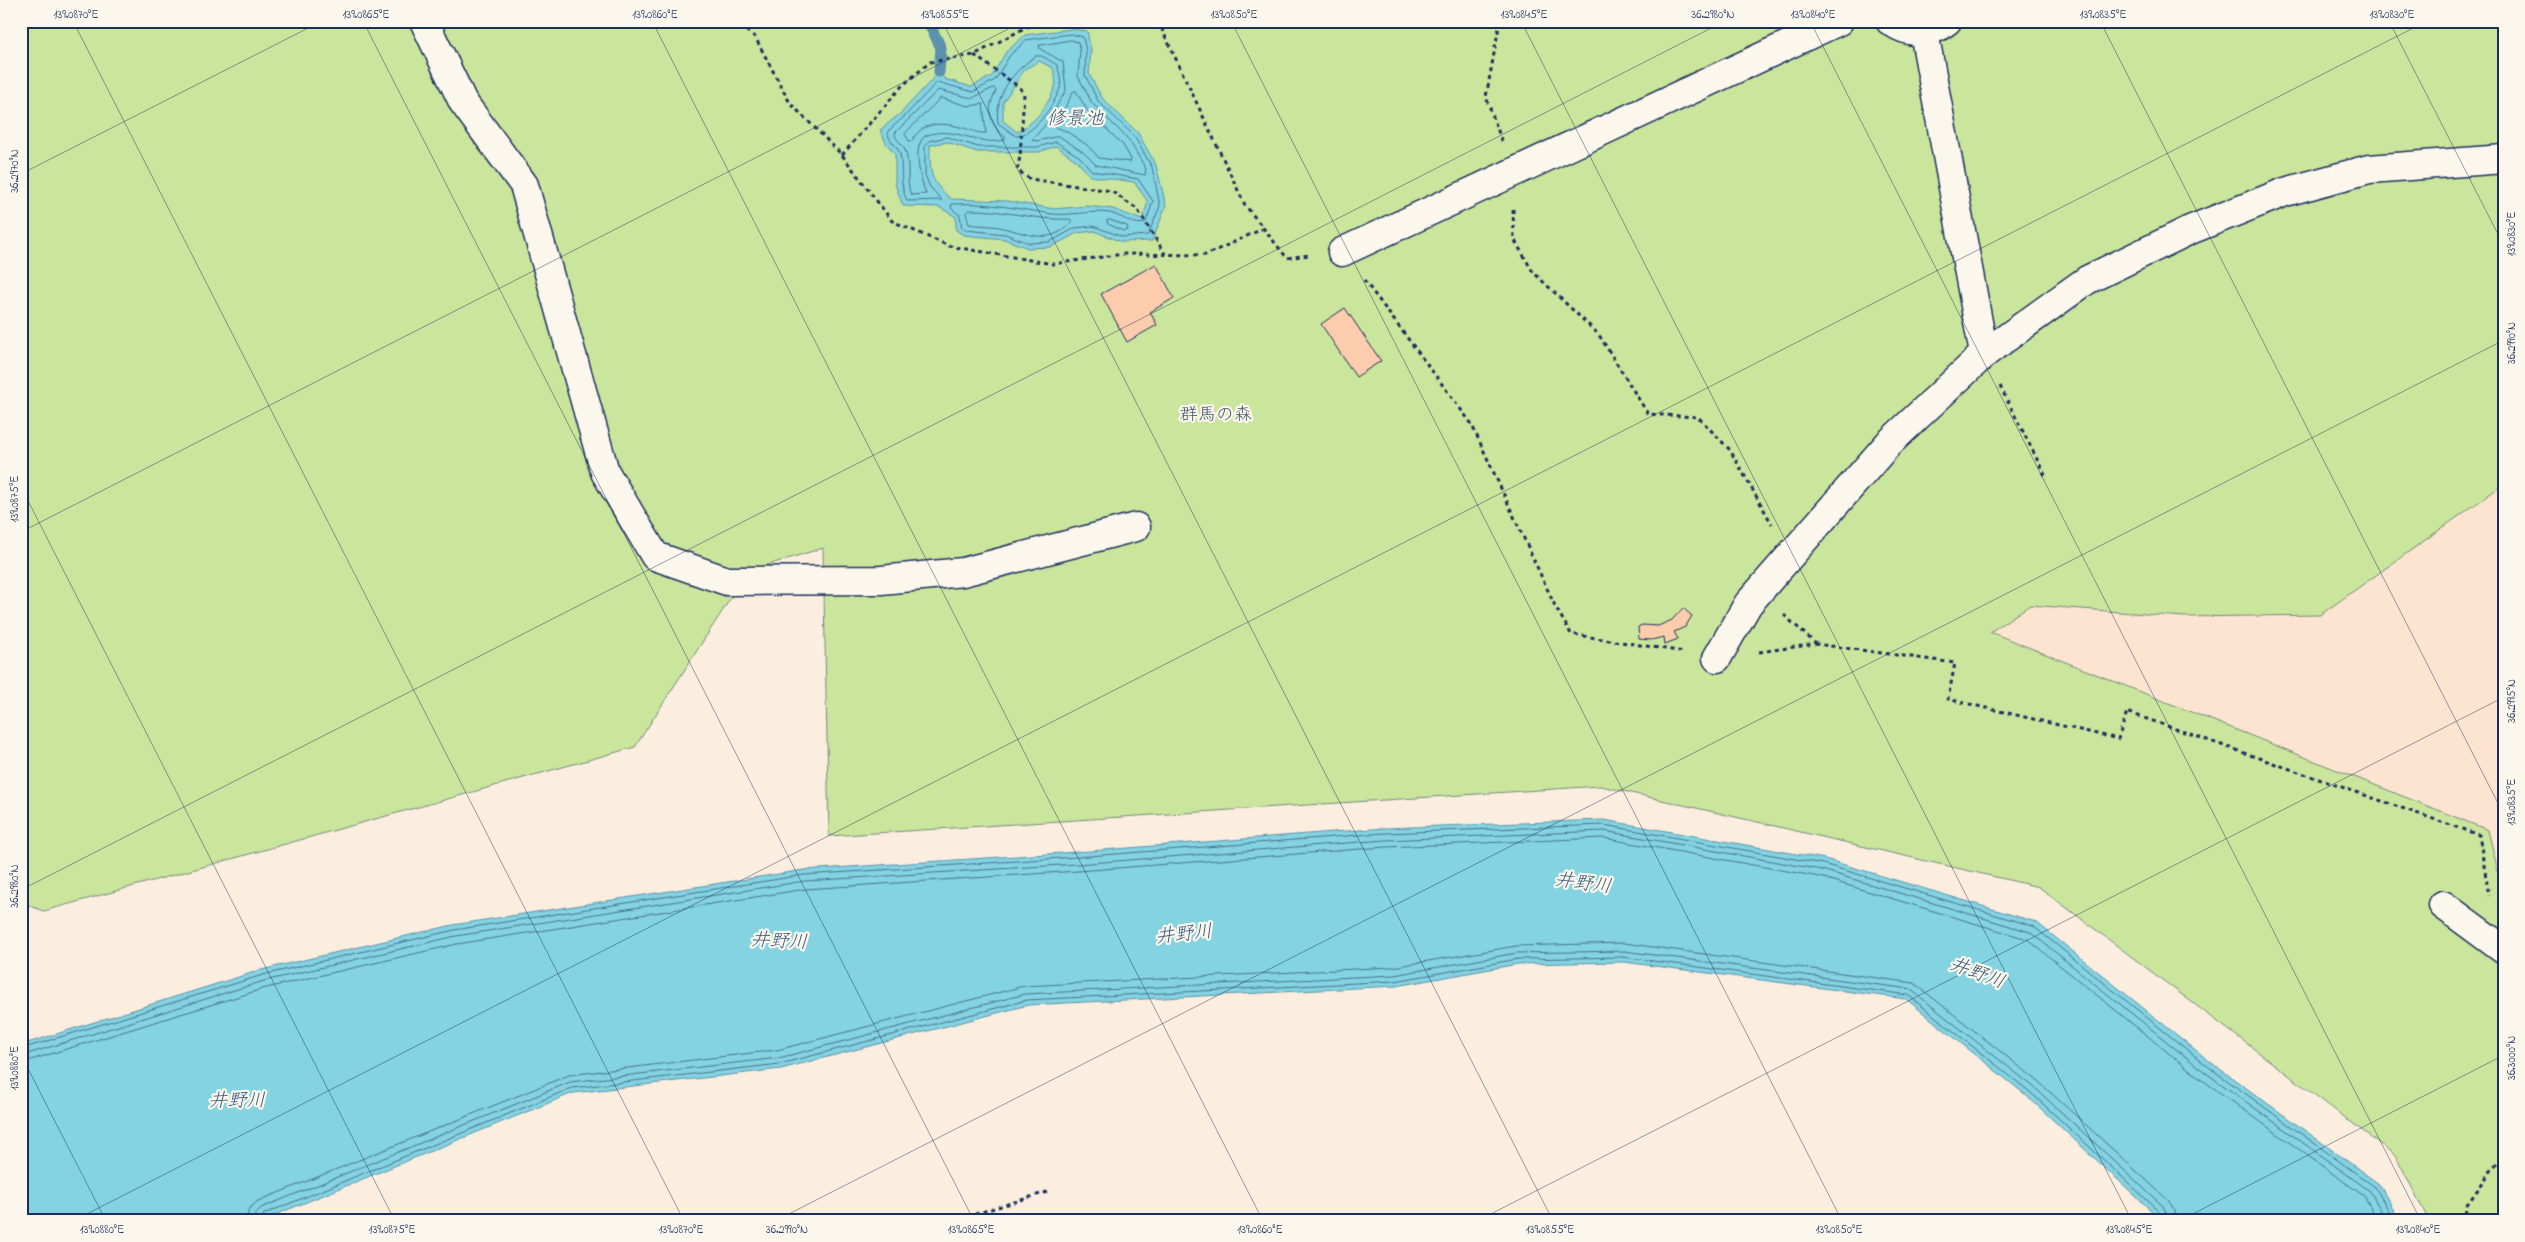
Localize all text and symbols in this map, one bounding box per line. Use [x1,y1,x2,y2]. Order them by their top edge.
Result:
text: 139.0870°E [53,6,99,24]
text: 139.0865°E [342,6,390,24]
text: 139.0860°E [632,6,678,24]
text: 139.0855°E [921,6,969,24]
text: 139.0850°E [1210,6,1258,24]
text: 139.0845°E [1501,6,1547,24]
text: 36.2980°N [1691,6,1735,24]
text: 139.0840°E [1790,6,1836,24]
text: 139.0835°E [2080,6,2126,24]
text: 139.0830°E [2369,6,2415,24]
water label: 修景池 [1046,106,1104,133]
text: 36.2970°N [6,149,24,193]
text: 139.0830°E [2503,211,2521,257]
text: 36.2990°N [2503,322,2521,364]
park label: 群馬の森 [1180,403,1252,429]
text: 139.0875°E [6,476,24,522]
text: 36.2995°N [2503,679,2521,723]
text: 139.0835°E [2503,779,2521,825]
text: 36.2980°N [6,864,24,908]
water label: 井野川 [1553,867,1613,901]
water label: 井野川 [1154,919,1214,951]
water label: 井野川 [750,927,808,957]
water label: 井野川 [1946,951,2008,997]
text: 36.3000°N [2503,1036,2521,1080]
text: 139.0880°E [6,1046,24,1090]
water label: 井野川 [208,1088,266,1115]
text: 139.0880°E [80,1221,124,1239]
text: 139.0875°E [369,1221,415,1239]
text: 139.0870°E [658,1221,704,1239]
text: 36.2990°N [766,1221,808,1239]
text: 139.0865°E [947,1221,995,1239]
text: 139.0860°E [1237,1221,1283,1239]
text: 139.0855°E [1526,1221,1574,1239]
text: 139.0850°E [1815,1221,1863,1239]
text: 139.0845°E [2106,1221,2152,1239]
text: 139.0840°E [2395,1221,2441,1239]

